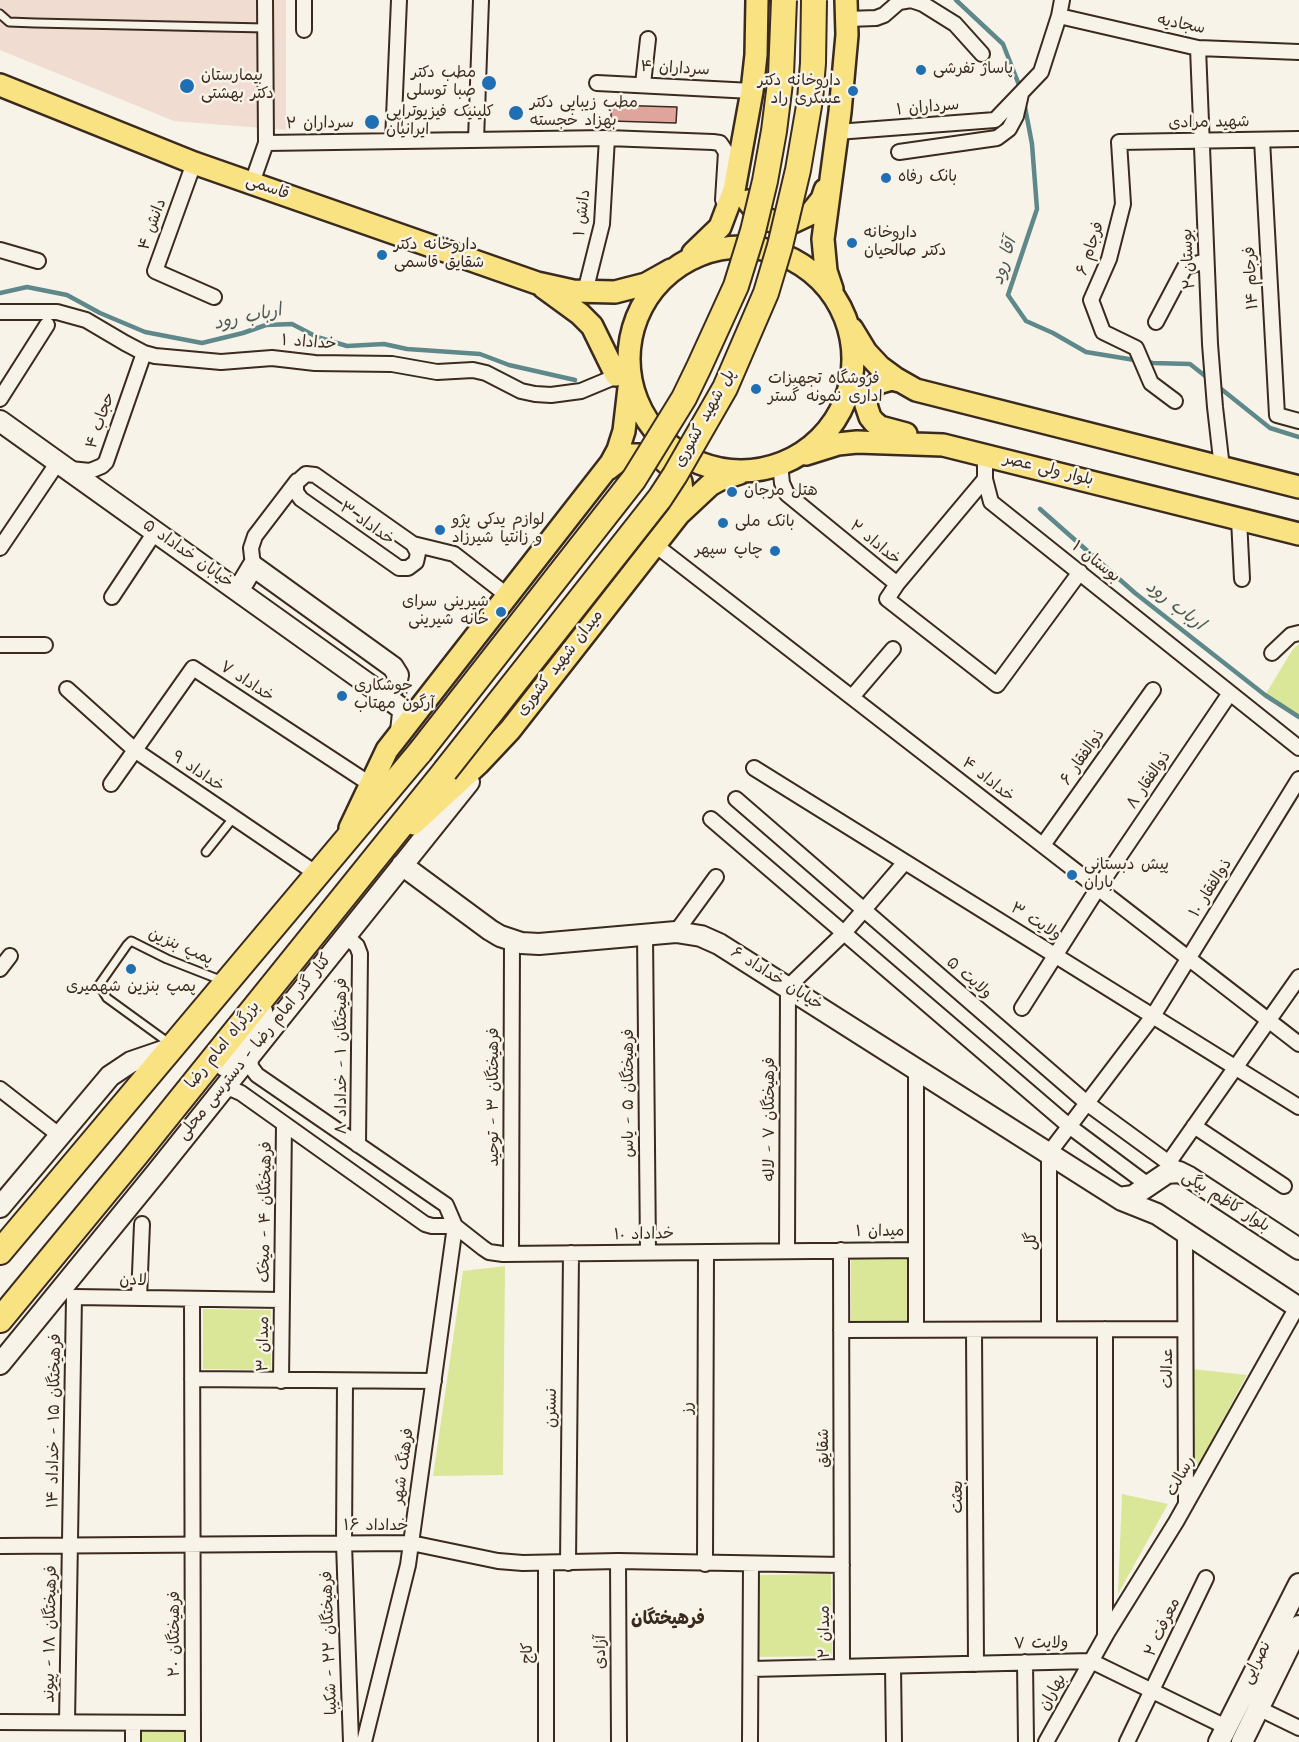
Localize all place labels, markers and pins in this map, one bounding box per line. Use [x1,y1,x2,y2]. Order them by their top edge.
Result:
place label: پاساژ تفرشی [933,60,1013,80]
marker: پاساژ تفرشی [914,63,928,77]
place label: مطب دکتر صبا توسلی [406,64,476,102]
place label: بیمارستان دکتر بهشتی [201,67,274,105]
place label: داروخانه دکتر عسکری راد [758,72,841,110]
marker: مطب دکتر صبا توسلی [480,74,498,92]
marker: بیمارستان دکتر بهشتی [178,77,196,95]
marker: داروخانه دکتر عسکری راد [846,84,860,98]
place label: مطب زیبایی دکتر بهزاد خجسته [530,94,638,132]
place label: کلینیک فیزیوتراپی ایرانیان [386,103,494,141]
marker: مطب زیبایی دکتر بهزاد خجسته [507,104,525,122]
marker: کلینیک فیزیوتراپی ایرانیان [363,113,381,131]
place label: بانک رفاه [898,168,957,188]
marker: بانک رفاه [879,171,893,185]
place label: داروخانه دکتر صالحیان [864,224,946,262]
place label: داروخانه دکتر شقایق قاسمی [394,236,484,274]
marker: داروخانه دکتر صالحیان [845,236,859,250]
marker: داروخانه دکتر شقایق قاسمی [375,248,389,262]
place label: فروشگاه تجهیزات اداری نمونه گستر [768,370,882,408]
marker: فروشگاه تجهیزات اداری نمونه گستر [749,382,763,396]
place label: هتل مرجان [744,482,818,502]
marker: هتل مرجان [725,485,739,499]
place label: لوازم یدکی پژو و زانتیا شیرزاد [452,511,544,549]
place label: بانک ملی [735,513,795,533]
marker: بانک ملی [716,516,730,530]
marker: لوازم یدکی پژو و زانتیا شیرزاد [433,523,447,537]
place label: چاپ سپهر [695,541,763,561]
marker: چاپ سپهر [768,544,782,558]
place label: شیرینی سرای خانه شیرینی [402,593,489,631]
marker: شیرینی سرای خانه شیرینی [494,605,508,619]
place label: جوشکاری آرگون مهتاب [354,677,434,715]
marker: جوشکاری آرگون مهتاب [335,689,349,703]
place label: پیش دبستانی باران [1084,856,1169,894]
marker: پیش دبستانی باران [1065,868,1079,882]
marker: پمپ بنزین شهمیری [124,962,138,976]
place label: پمپ بنزین شهمیری [66,978,196,998]

